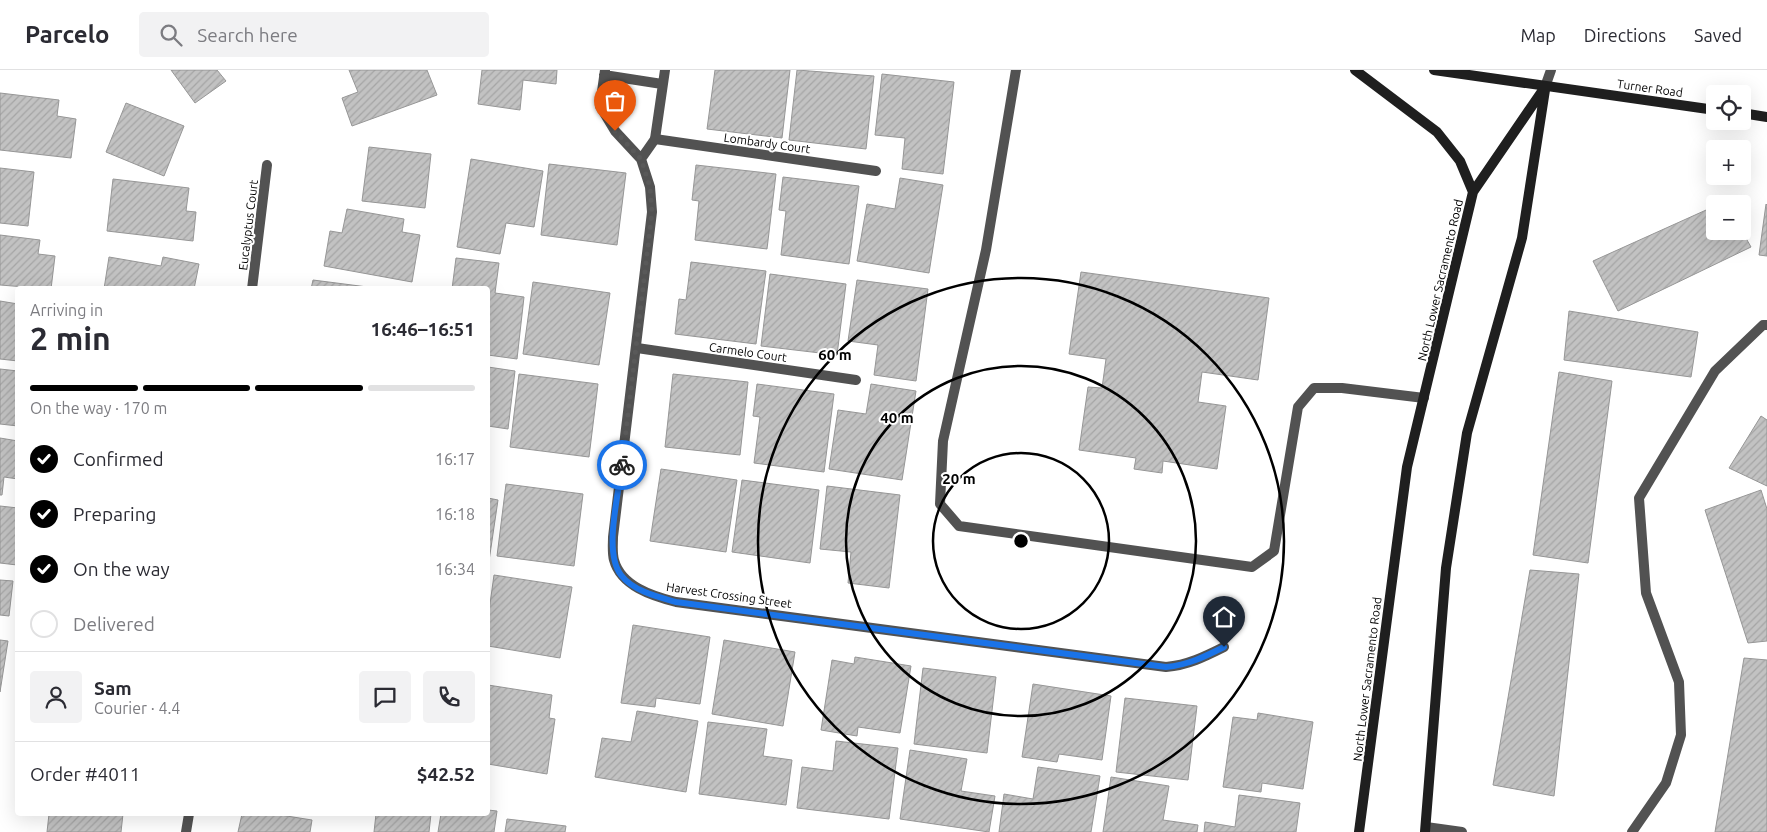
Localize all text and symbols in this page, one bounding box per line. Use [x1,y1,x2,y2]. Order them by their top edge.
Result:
search box [139,12,489,57]
text: Parcelo [25,21,109,48]
icon: search [157,21,185,49]
text: Search here [197,24,298,46]
text: Map [1520,25,1556,45]
text: Directions [1584,25,1666,45]
text: Saved [1694,25,1742,45]
street label: Turner Road [1616,77,1684,99]
pin [594,80,636,131]
map controls [1706,85,1751,240]
button: locate [1706,85,1751,130]
icon: bag [601,87,629,115]
street label: Lombardy Court [723,130,811,156]
button: + [1706,140,1751,185]
street label: Eucalyptus Court [236,179,260,271]
button: − [1706,195,1751,240]
street label: North Lower Sacramento Road [1415,198,1465,362]
text: Arriving in [30,301,103,319]
text: 16:46–16:51 [370,318,475,340]
text: 2 min [30,320,111,356]
street label: Carmelo Court [708,340,788,364]
text: 60 m [818,346,852,363]
text: On the way · 170 m [30,399,167,417]
text: 40 m [880,409,914,426]
courier [597,440,647,490]
icon: check [30,445,58,473]
text: Confirmed [73,448,164,470]
text: 16:17 [435,450,475,468]
icon: bike [608,451,636,479]
text: 20 m [942,470,976,487]
icon: check [30,500,58,528]
text: Preparing [73,503,157,525]
text: 16:18 [435,505,475,523]
centre of rings [1012,532,1030,550]
icon: check [30,555,58,583]
text: On the way [73,558,170,580]
text: 16:34 [435,560,475,578]
street label: Harvest Crossing Street [665,580,793,610]
pin [1203,596,1245,647]
street label: North Lower Sacramento Road [1350,596,1384,762]
icon: home [1210,603,1238,631]
text: Delivered [73,613,155,635]
button: person [30,671,82,723]
button: chat [359,671,411,723]
button: phone [423,671,475,723]
text: Sam [94,677,132,699]
text: Courier · 4.4 [94,699,180,717]
text: Order #4011 [30,763,140,785]
text: $42.52 [417,763,475,785]

